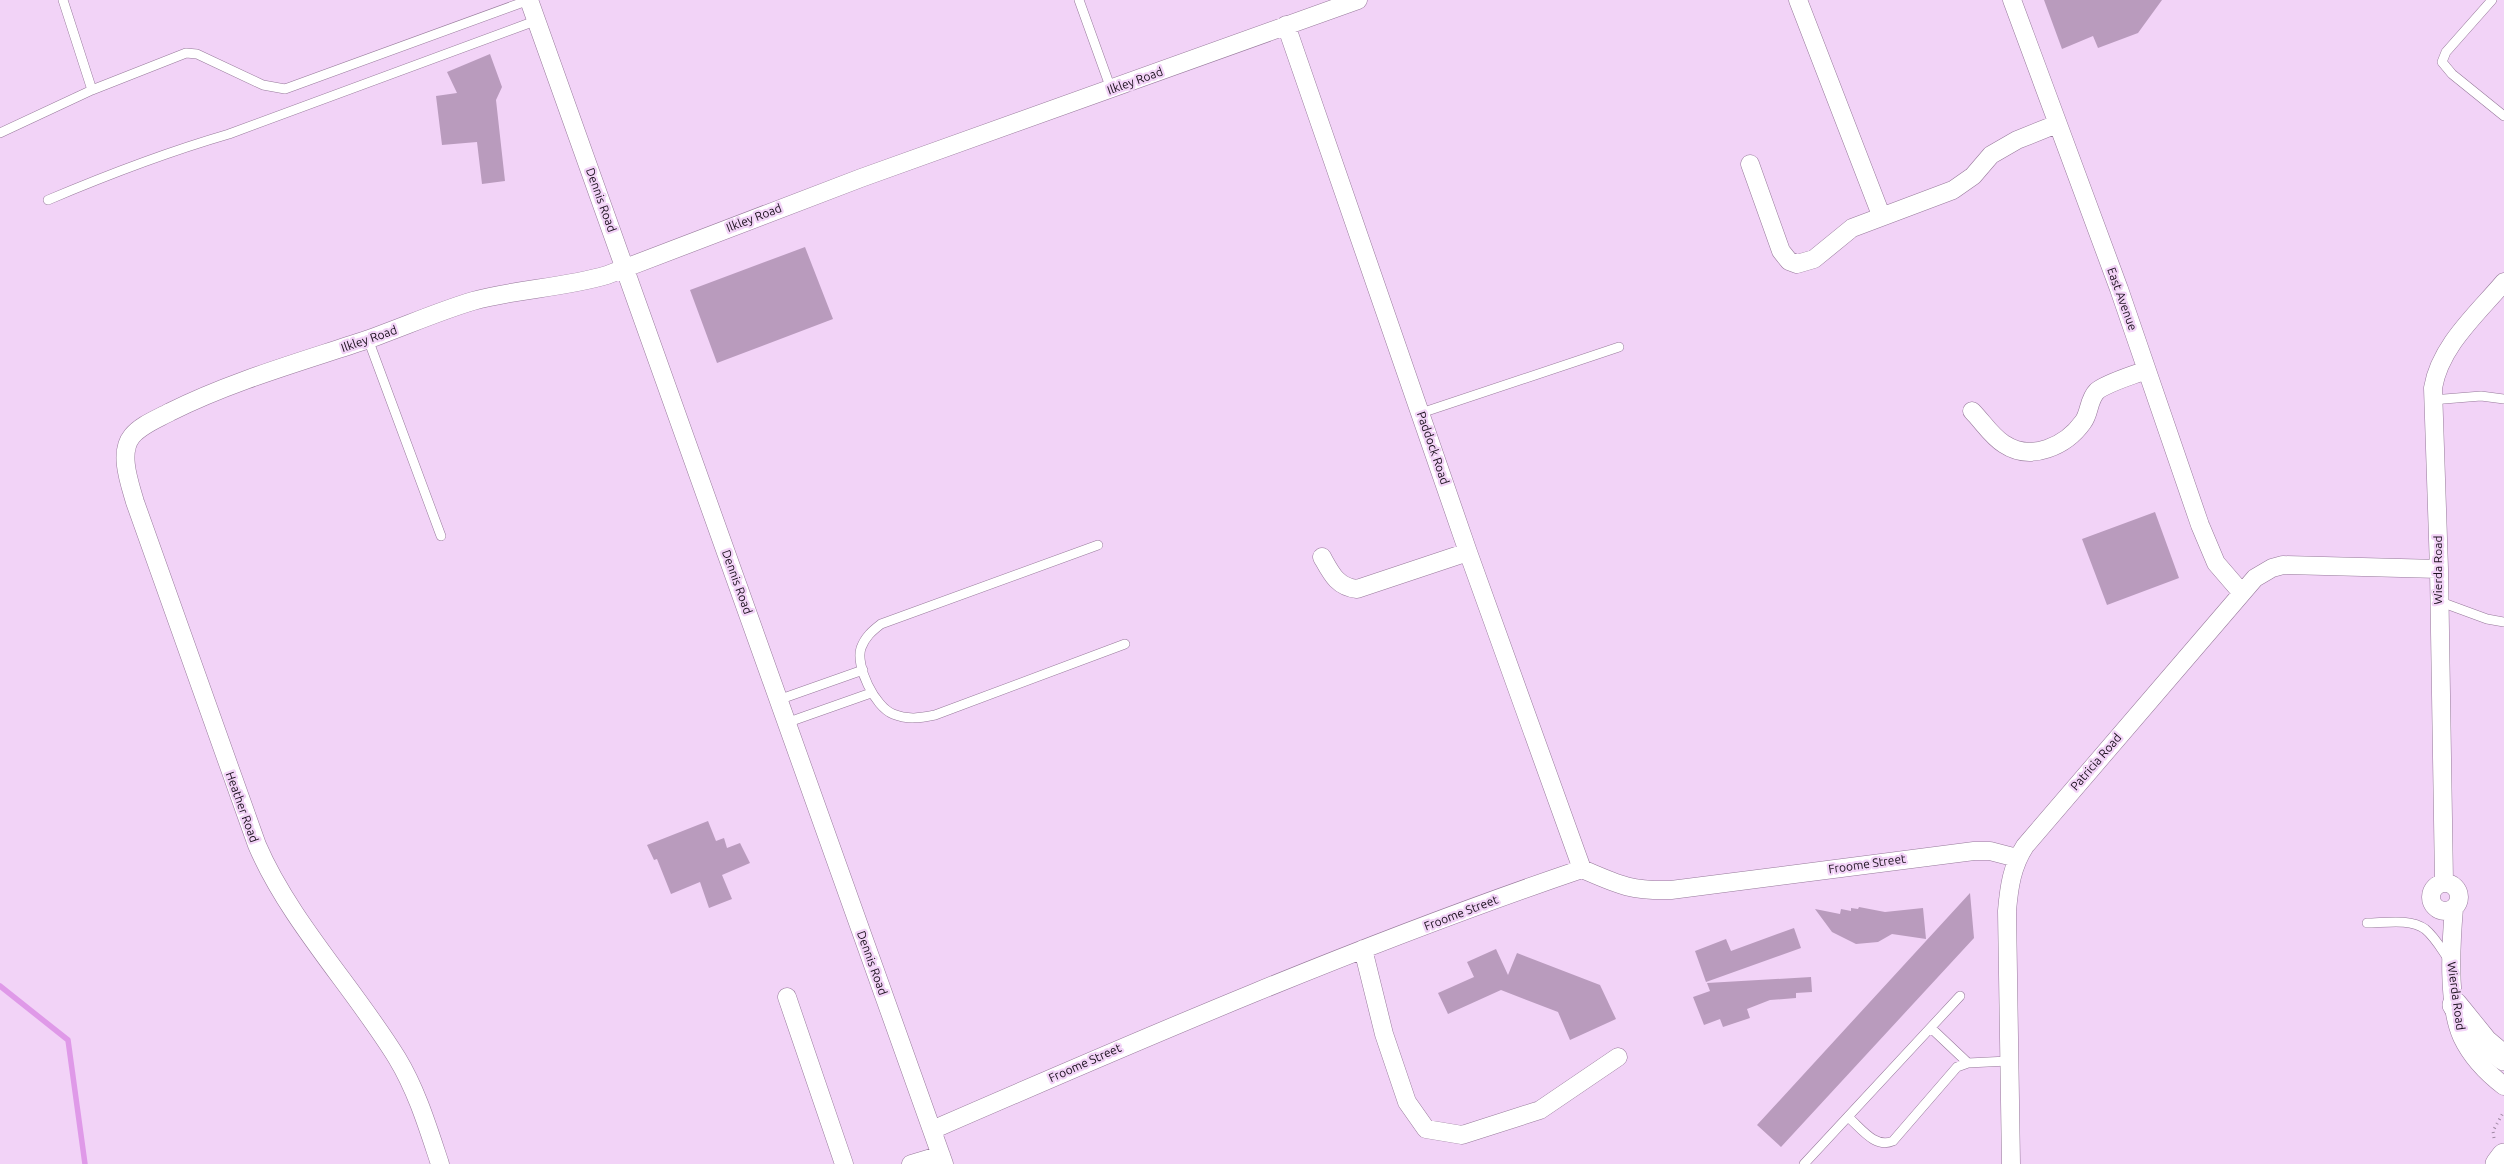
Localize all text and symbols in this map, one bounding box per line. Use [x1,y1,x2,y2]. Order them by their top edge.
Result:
street label: Ilkley Road [1105,64,1164,97]
street label: Dennis Road [584,166,619,234]
street label: Ilkley Road [724,201,783,234]
street label: East Avenue [2105,266,2140,332]
street label: Ilkley Road [339,323,398,354]
street label: Paddock Road [1415,410,1452,486]
street label: Wierda Road [2431,535,2444,605]
street label: Dennis Road [720,548,755,616]
street label: Patricia Road [2068,731,2124,793]
street label: Heather Road [224,770,261,844]
street label: Froome Street [1827,852,1907,875]
street label: Froome Street [1422,892,1500,933]
street label: Dennis Road [855,929,890,997]
street label: Wierda Road [2445,961,2468,1031]
street label: Froome Street [1047,1041,1123,1084]

